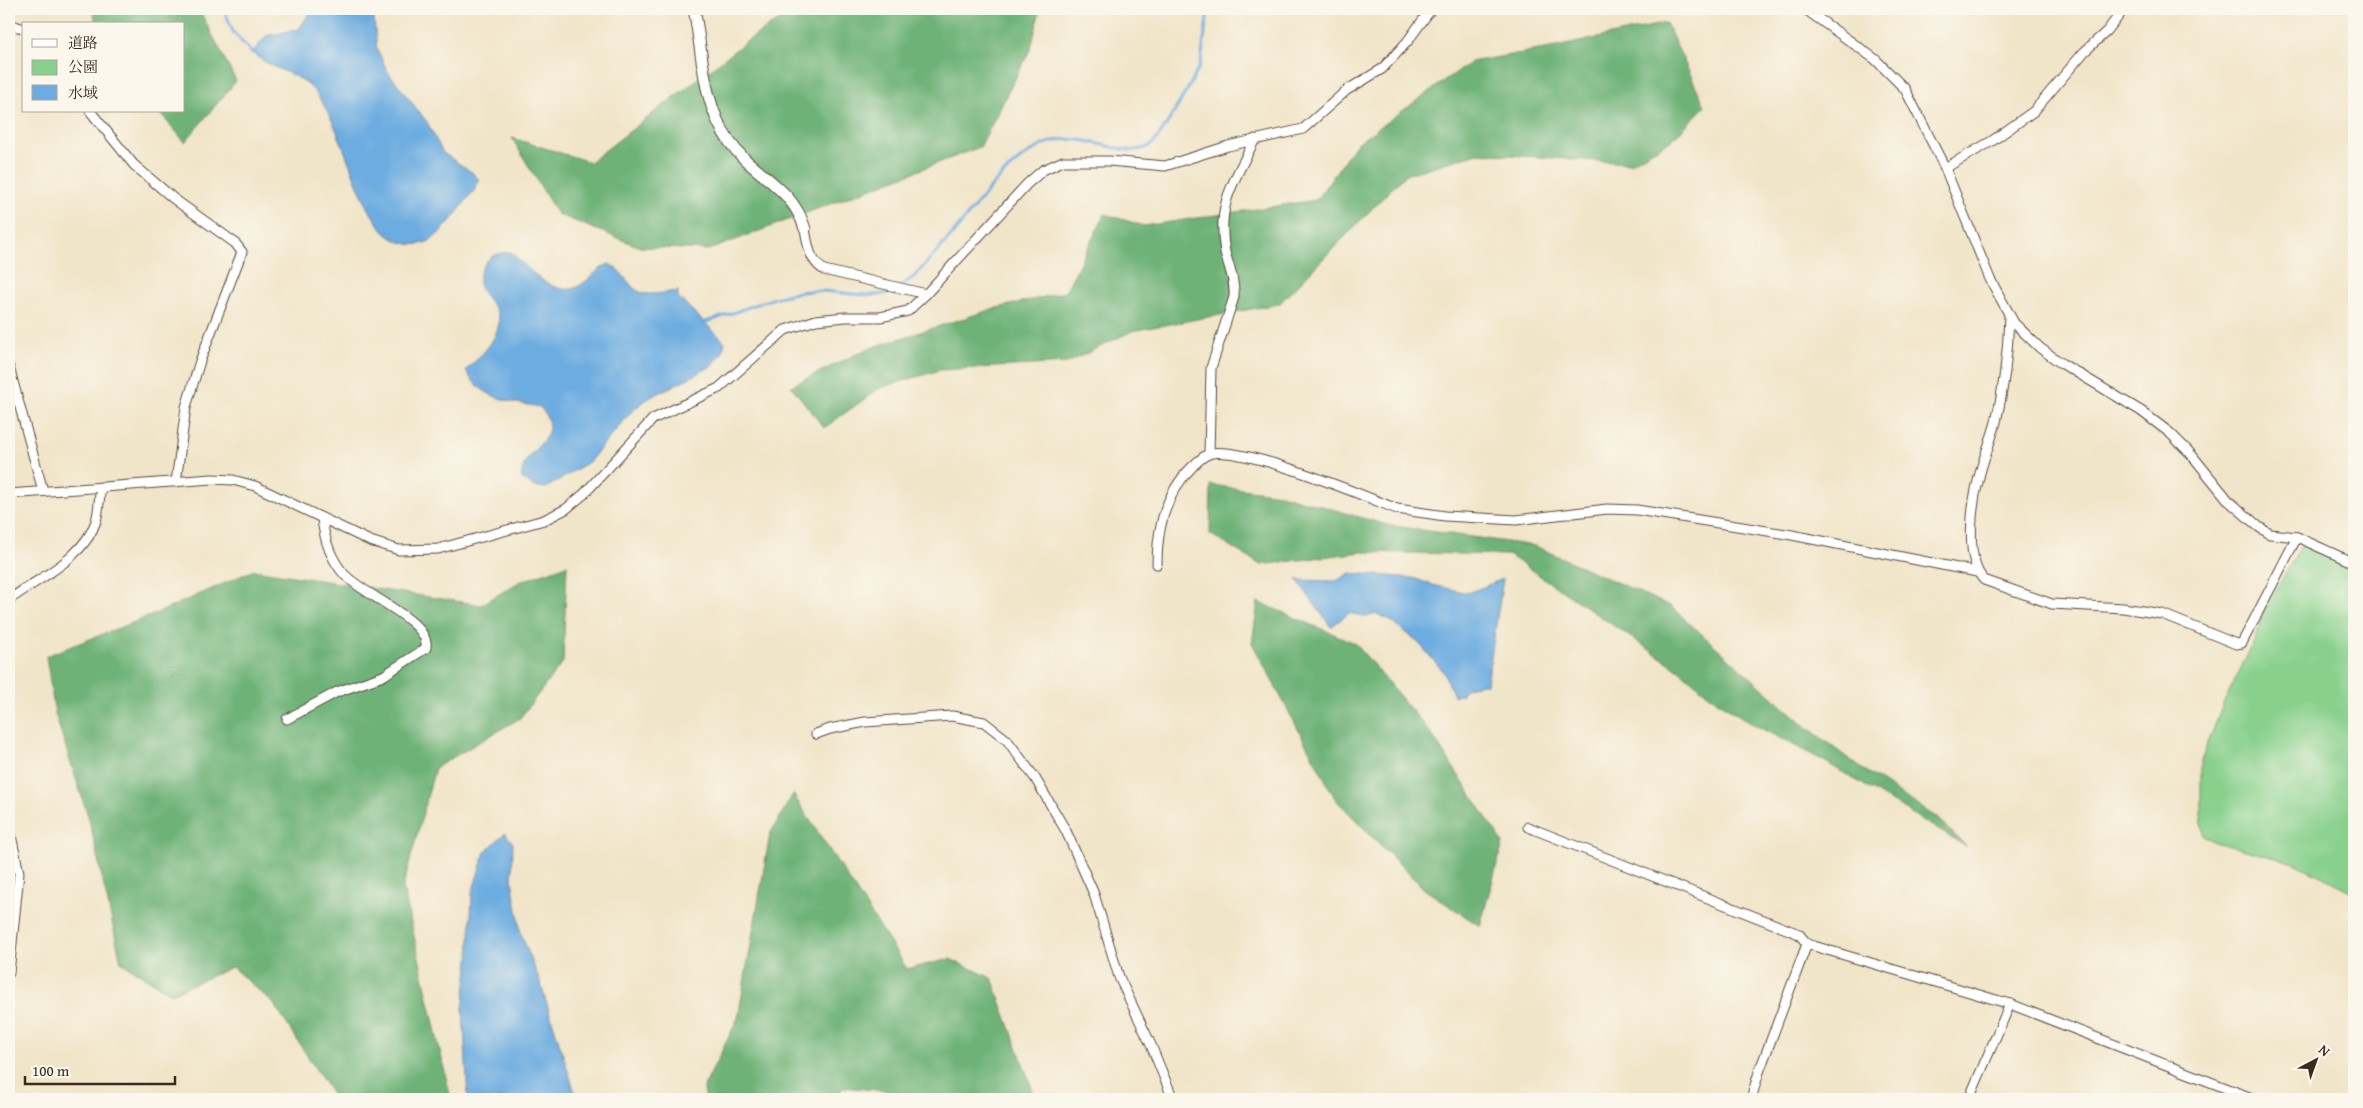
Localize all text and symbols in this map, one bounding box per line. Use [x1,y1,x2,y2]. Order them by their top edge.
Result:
legend [22,22,185,112]
text: 道路 [68,32,98,53]
text: 公園 [68,56,98,77]
text: 水域 [68,82,98,103]
north arrow [2290,1036,2340,1086]
text: N [2314,1040,2335,1061]
scale bar [25,1053,175,1085]
text: 100 m [32,1060,70,1081]

